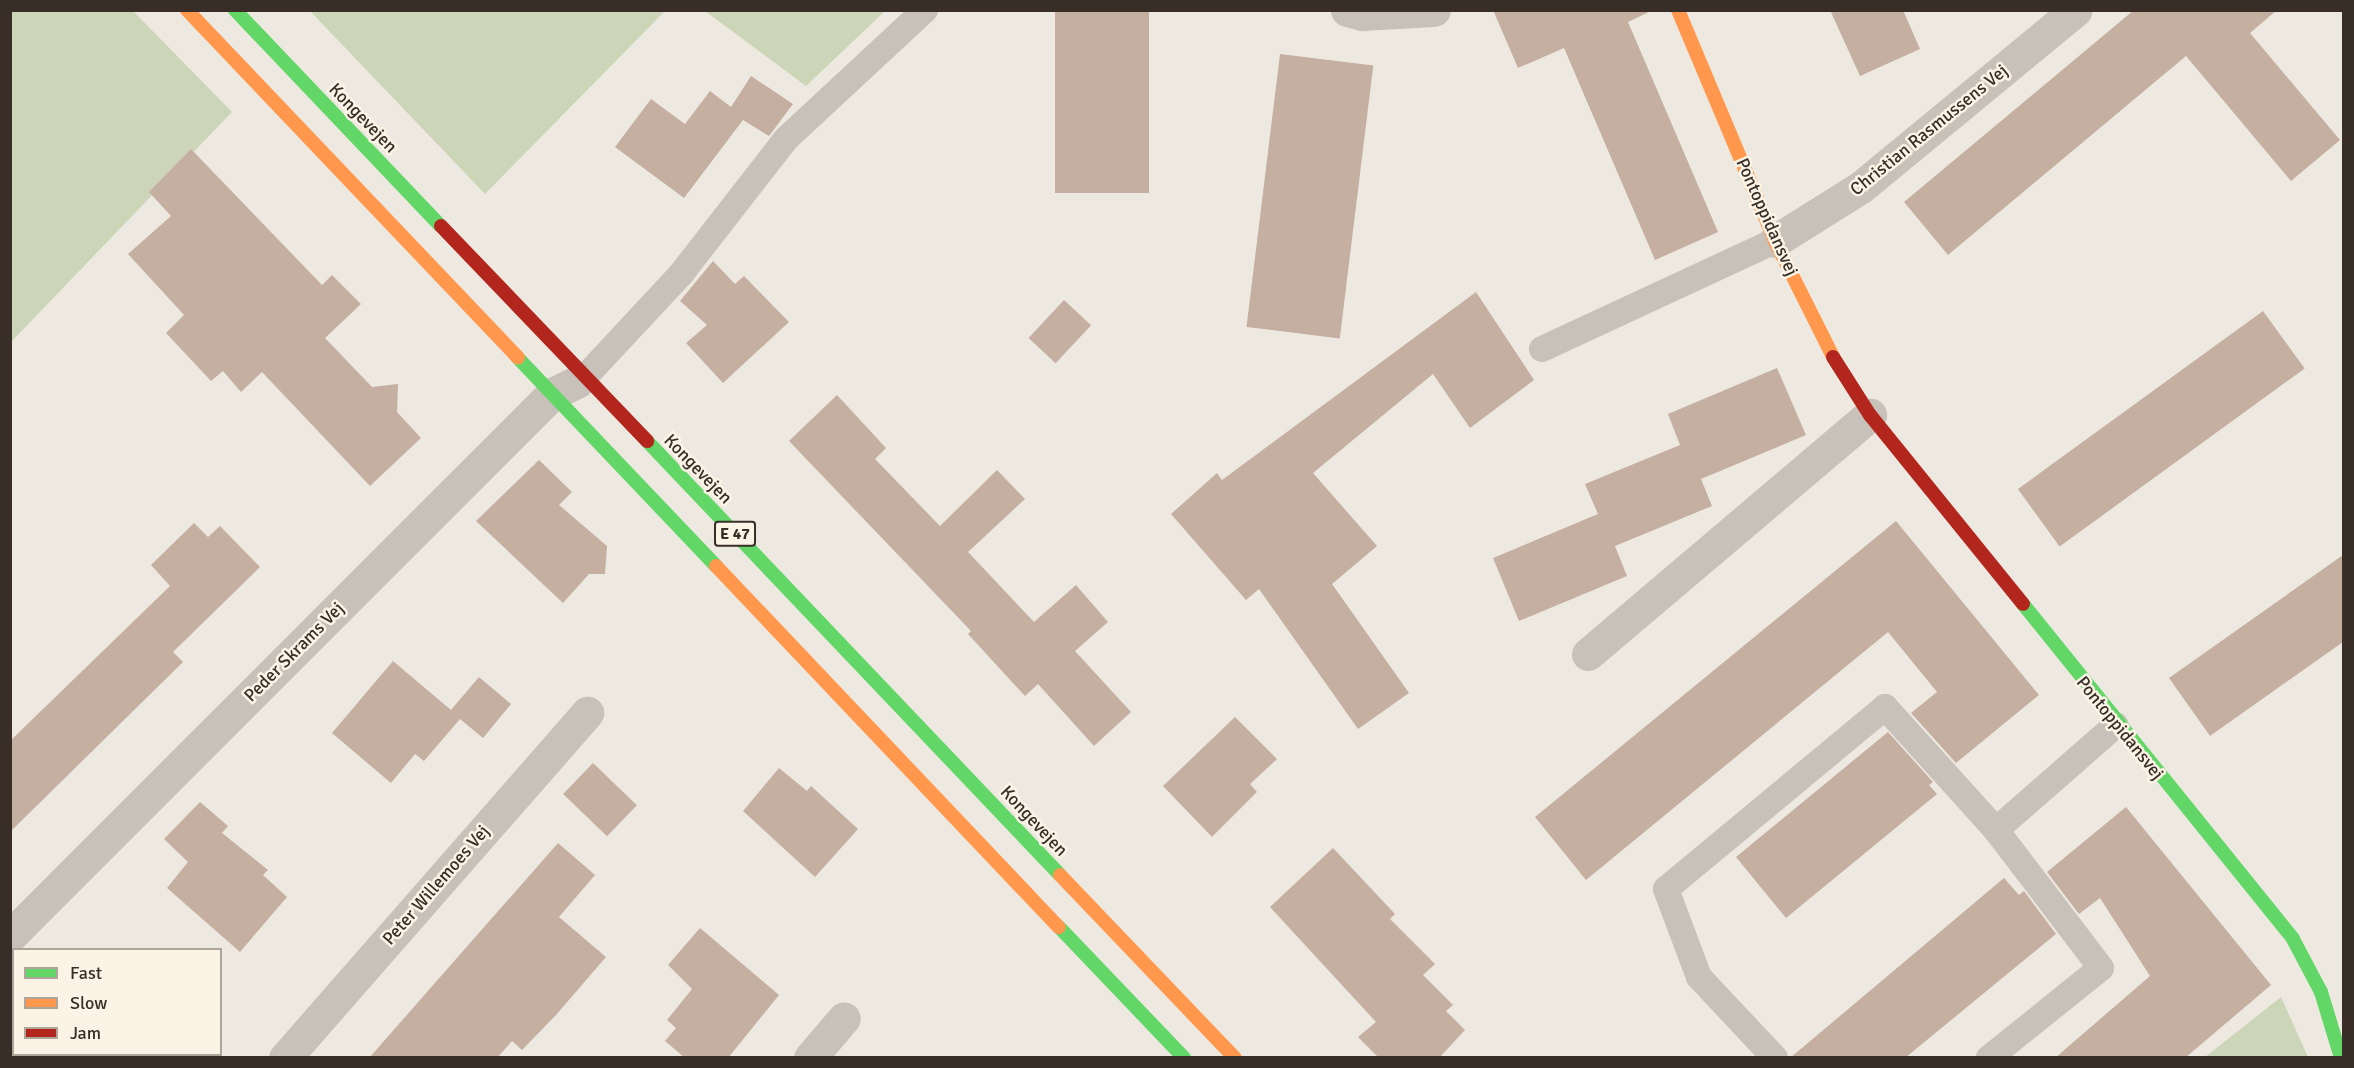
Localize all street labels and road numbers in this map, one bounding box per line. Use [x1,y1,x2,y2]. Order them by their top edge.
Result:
street label: Christian Rasmussens Vej [1846,60,2012,200]
street label: Kongevejen [324,79,402,157]
street label: Pontoppidansvej [1731,155,1803,279]
street label: Kongevejen [659,430,737,508]
road number: E 47 [714,521,756,547]
street label: Peder Skrams Vej [240,598,348,706]
street label: Pontoppidansvej [2072,672,2168,784]
street label: Kongevejen [996,781,1072,861]
street label: Peter Willemoes Vej [378,821,494,949]

